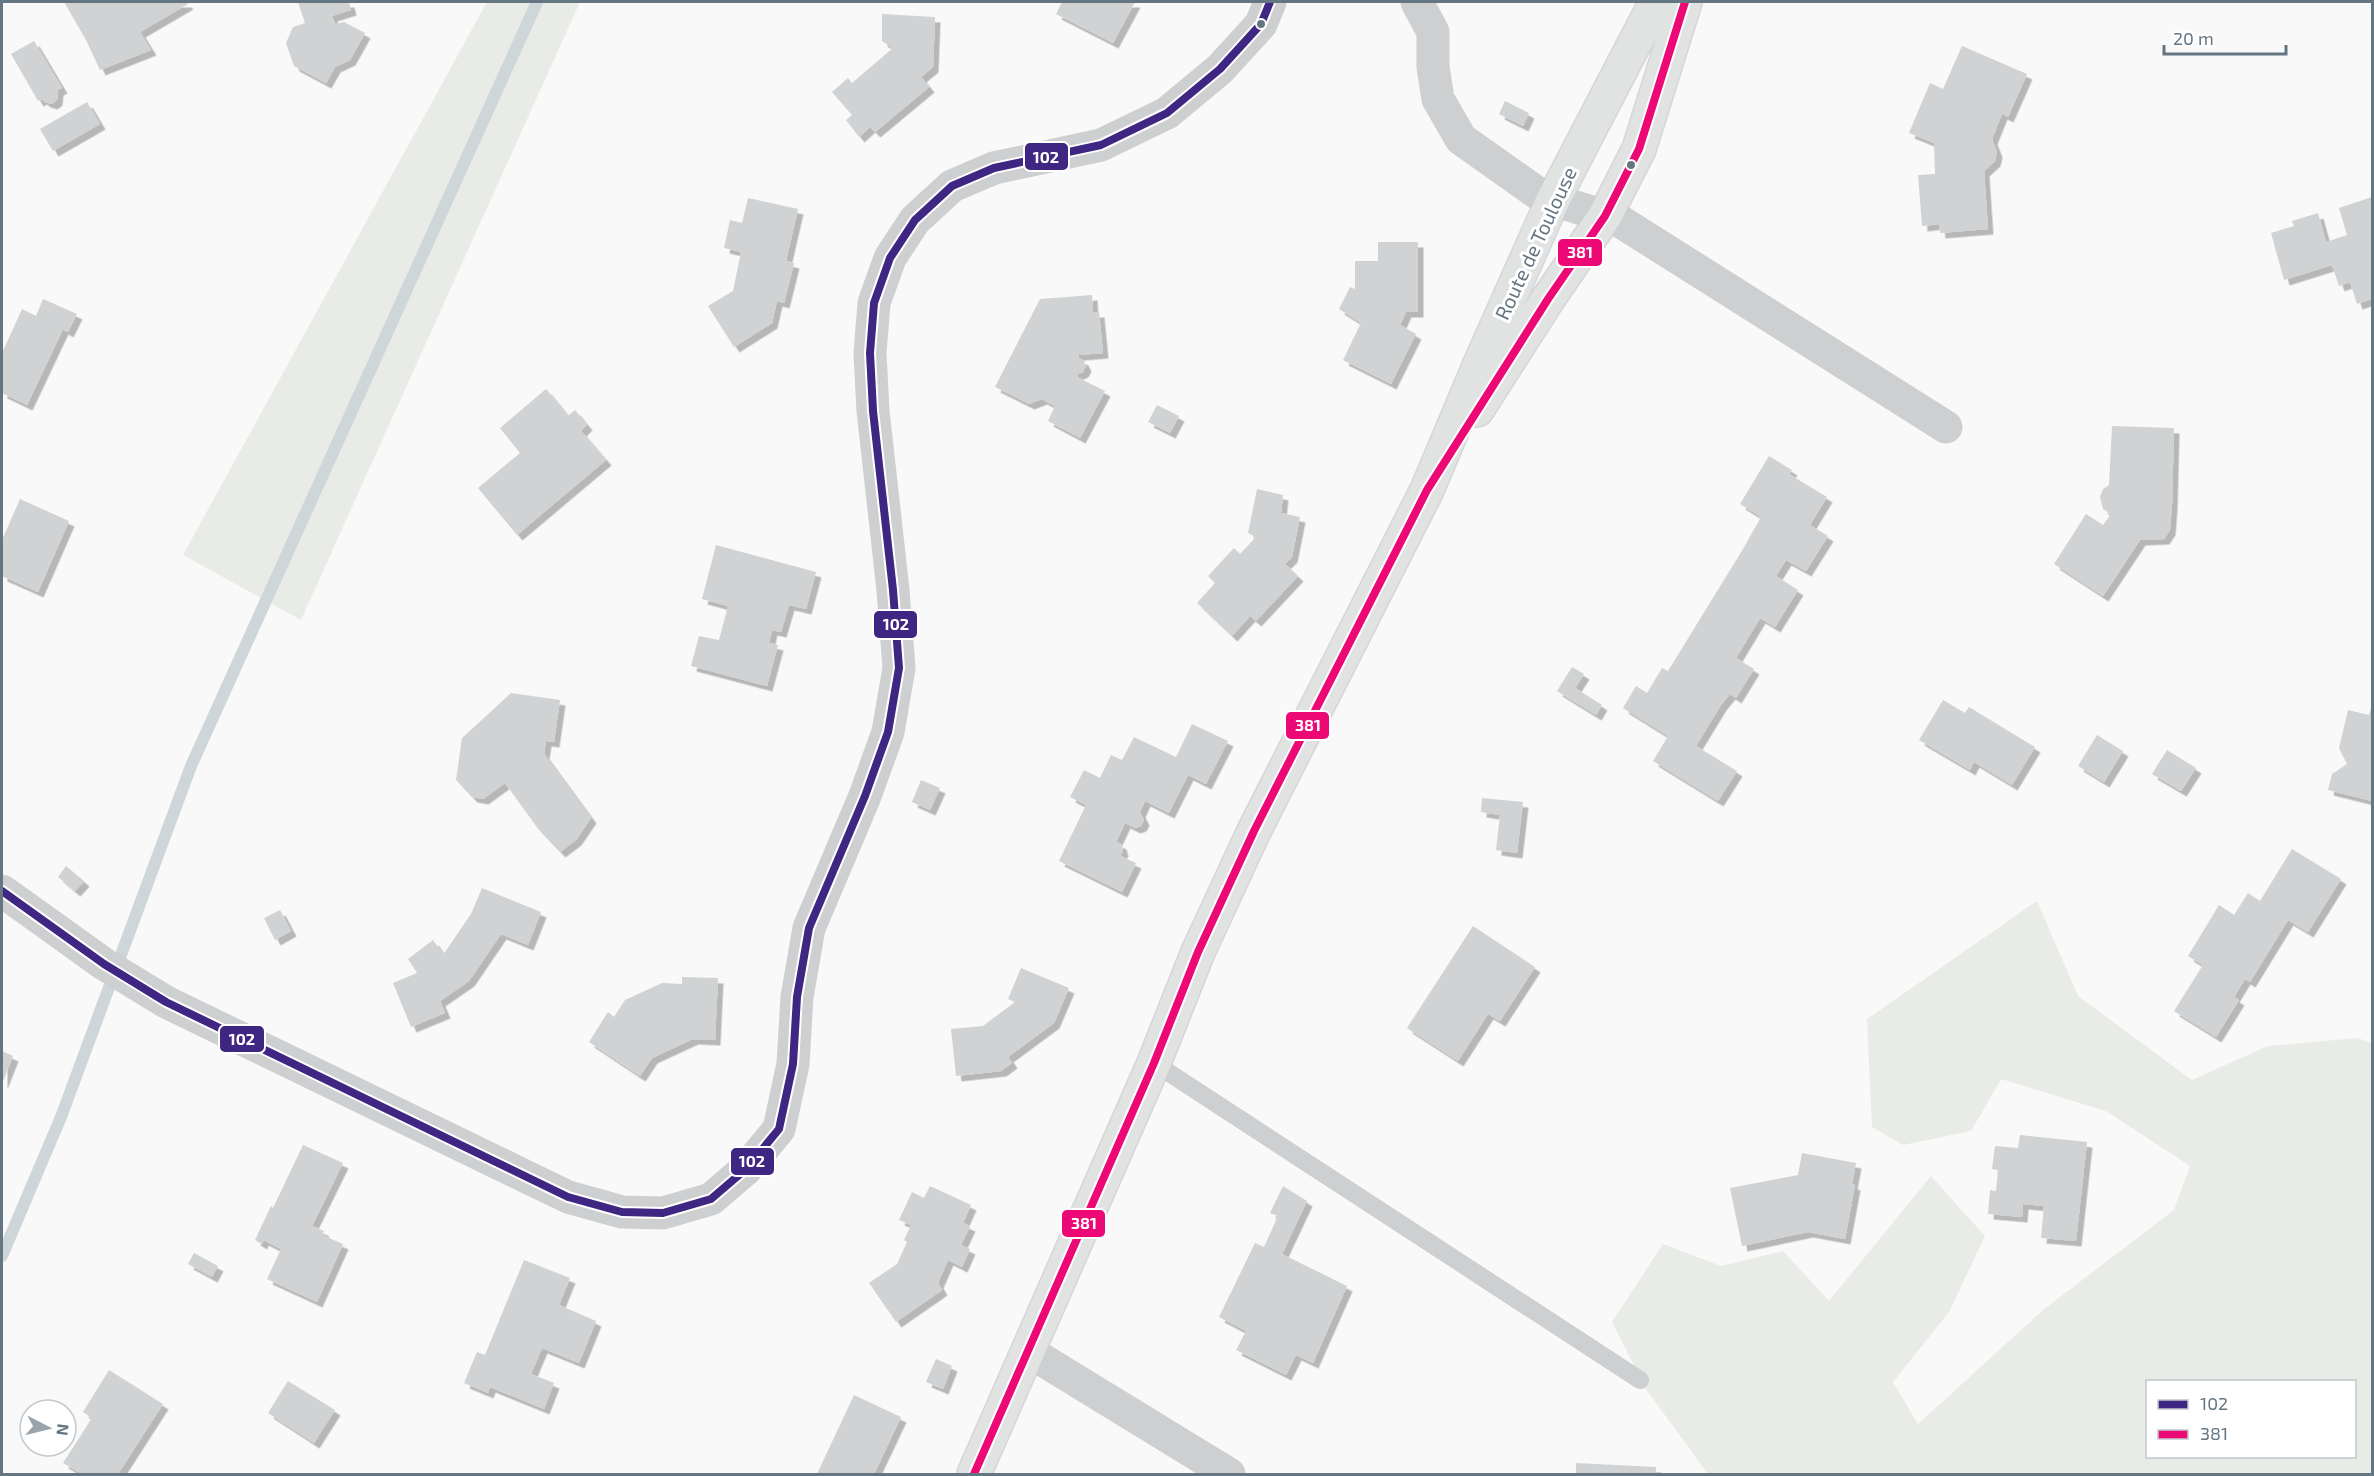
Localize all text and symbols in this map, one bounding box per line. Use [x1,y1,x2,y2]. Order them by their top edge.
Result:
unlabelled marker [1255,18,1267,30]
scale bar [2164,18,2286,56]
text: 20 m [2173,27,2214,49]
line badge: 102 [1024,142,1069,171]
text: 102 [1033,147,1059,166]
unlabelled marker [1625,159,1637,171]
street label: Route de Toulouse [1489,163,1581,323]
line badge: 381 [1557,238,1603,267]
text: 381 [1567,242,1593,261]
line badge: 102 [873,610,918,639]
text: 102 [883,614,909,633]
line badge: 381 [1285,711,1330,740]
text: 381 [1295,715,1321,734]
line badge: 102 [219,1025,265,1053]
text: 102 [229,1029,255,1048]
line badge: 102 [730,1147,775,1176]
text: 102 [739,1151,765,1170]
line badge: 381 [1061,1209,1106,1238]
text: 381 [1071,1213,1097,1232]
legend [2146,1380,2356,1458]
text: 102 [2200,1392,2228,1414]
north arrow [18,1398,78,1458]
text: 381 [2200,1422,2228,1444]
text: N [53,1423,74,1437]

